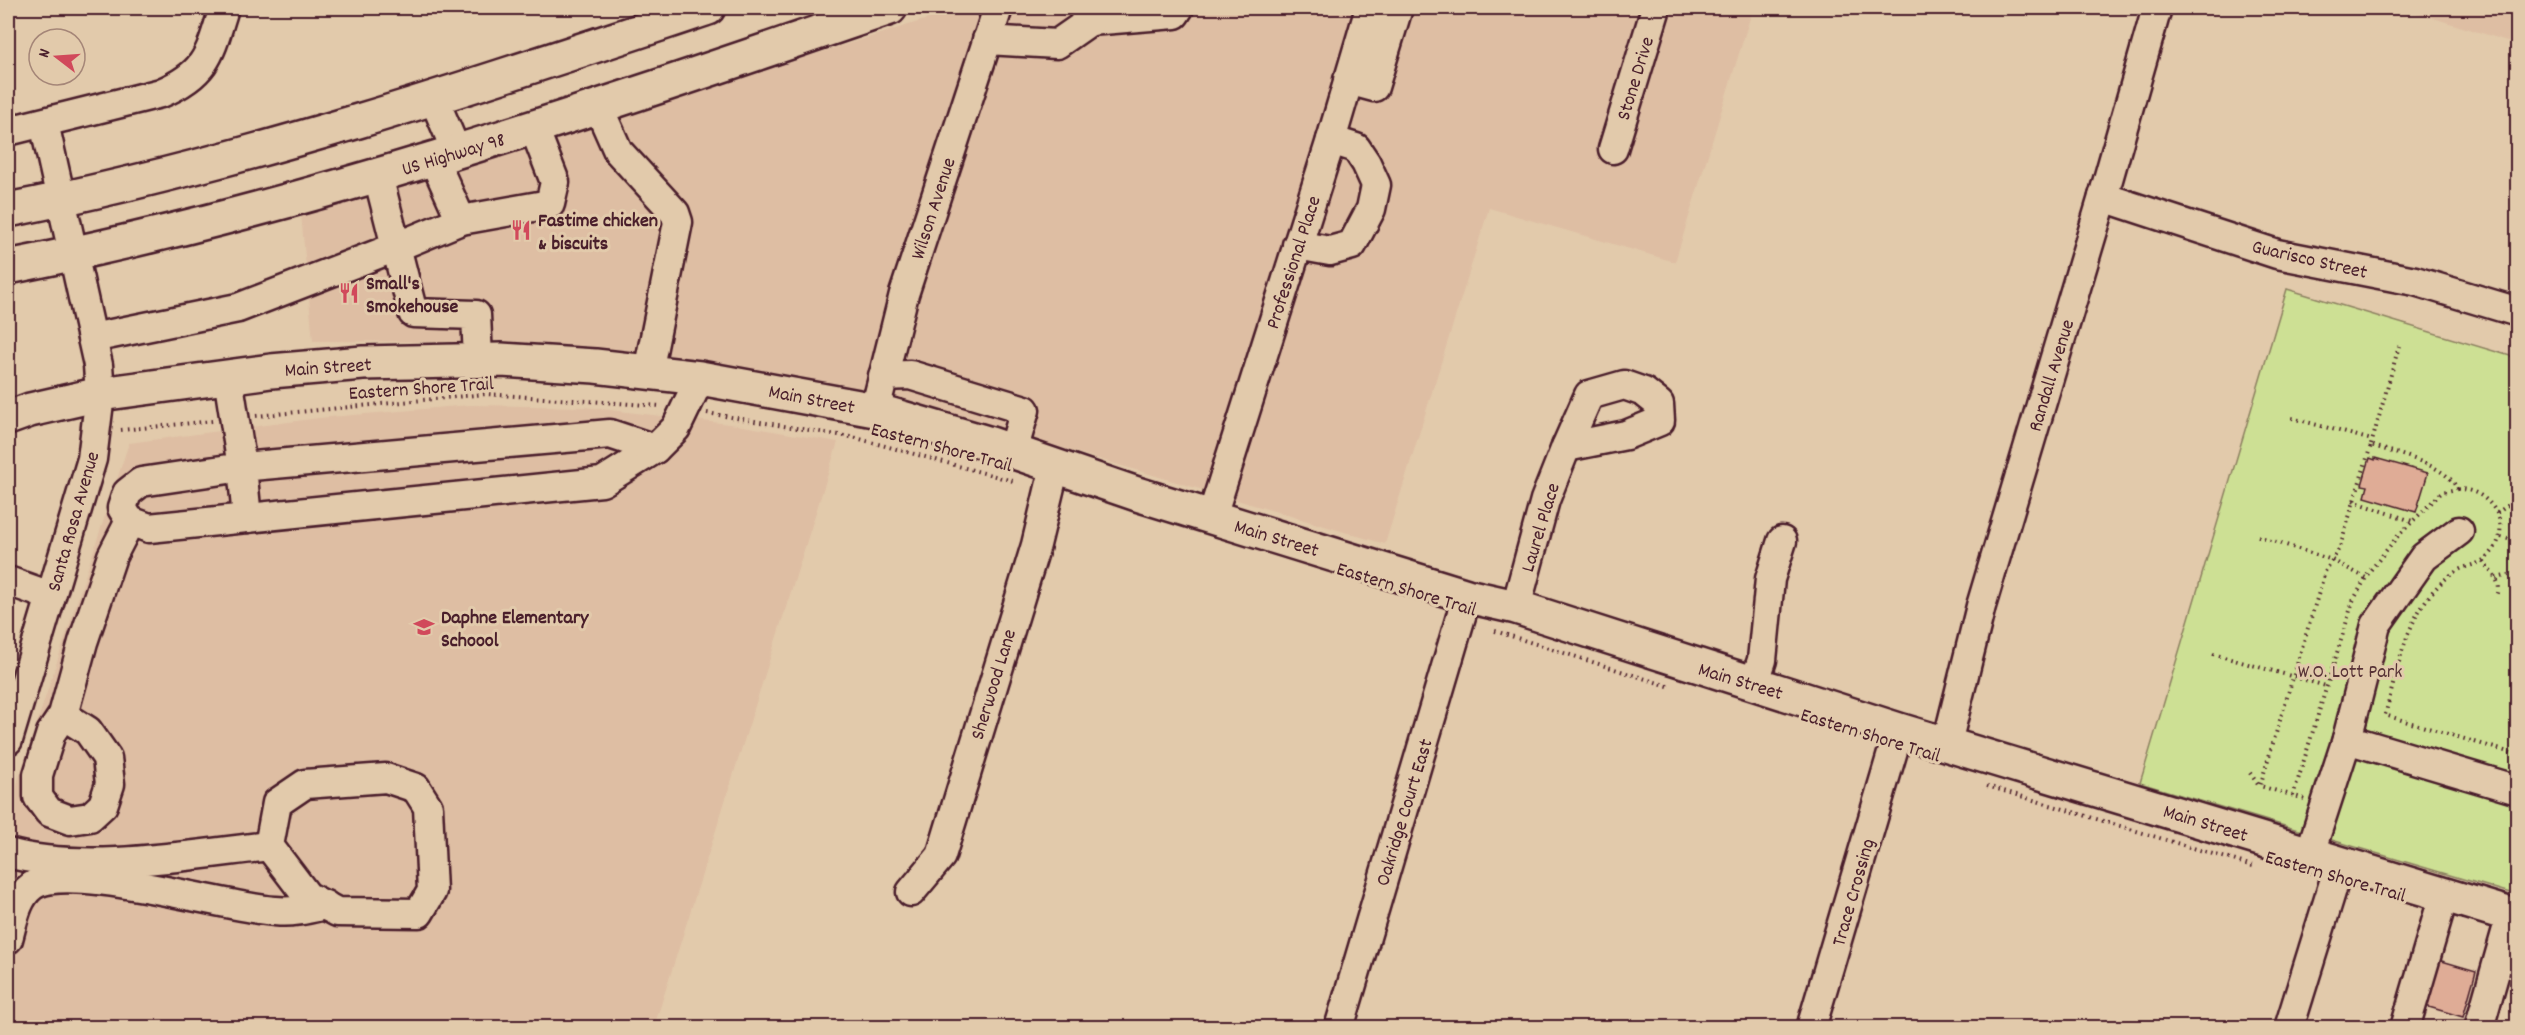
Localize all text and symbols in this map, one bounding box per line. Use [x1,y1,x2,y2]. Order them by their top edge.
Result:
north arrow [27,27,87,87]
street label: Stone Drive [1611,33,1663,124]
text: N [33,46,57,60]
street label: US Highway 98 [399,127,509,185]
street label: Wilson Avenue [905,154,965,264]
street label: Professional Place [1260,192,1330,333]
place label: Fastime chicken & biscuits [538,208,658,259]
restaurant icon: Fastime chicken & biscuits [509,218,533,242]
street label: Guarisco Street [2249,234,2370,288]
place label: Small's Smokehouse [366,271,459,322]
restaurant icon: Small's Smokehouse [337,281,361,305]
street label: Randall Avenue [2023,316,2083,435]
street label: Main Street [284,352,373,386]
street label: Eastern Shore Trail [348,371,495,409]
street label: Main Street [766,379,857,423]
street label: Eastern Shore Trail [867,417,1015,481]
street label: Santa Rosa Avenue [42,448,108,595]
street label: Laurel Place [1515,480,1569,576]
street label: Main Street [1230,514,1322,566]
street label: Eastern Shore Trail [1333,556,1480,626]
place label: Daphne Elementary Schoool [441,605,589,656]
school or university icon: Daphne Elementary Schoool [412,615,436,639]
street label: Sherwood Lane [965,626,1025,744]
street label: Main Street [1694,657,1786,709]
park label: W.O. Lott Park [2298,659,2402,687]
street label: Eastern Shore Trail [1797,702,1944,772]
street label: Oakridge Court East [1370,736,1442,890]
street label: Main Street [2159,799,2251,851]
street label: Trace Crossing [1826,836,1884,950]
street label: Eastern Shore Trail [2262,844,2409,911]

